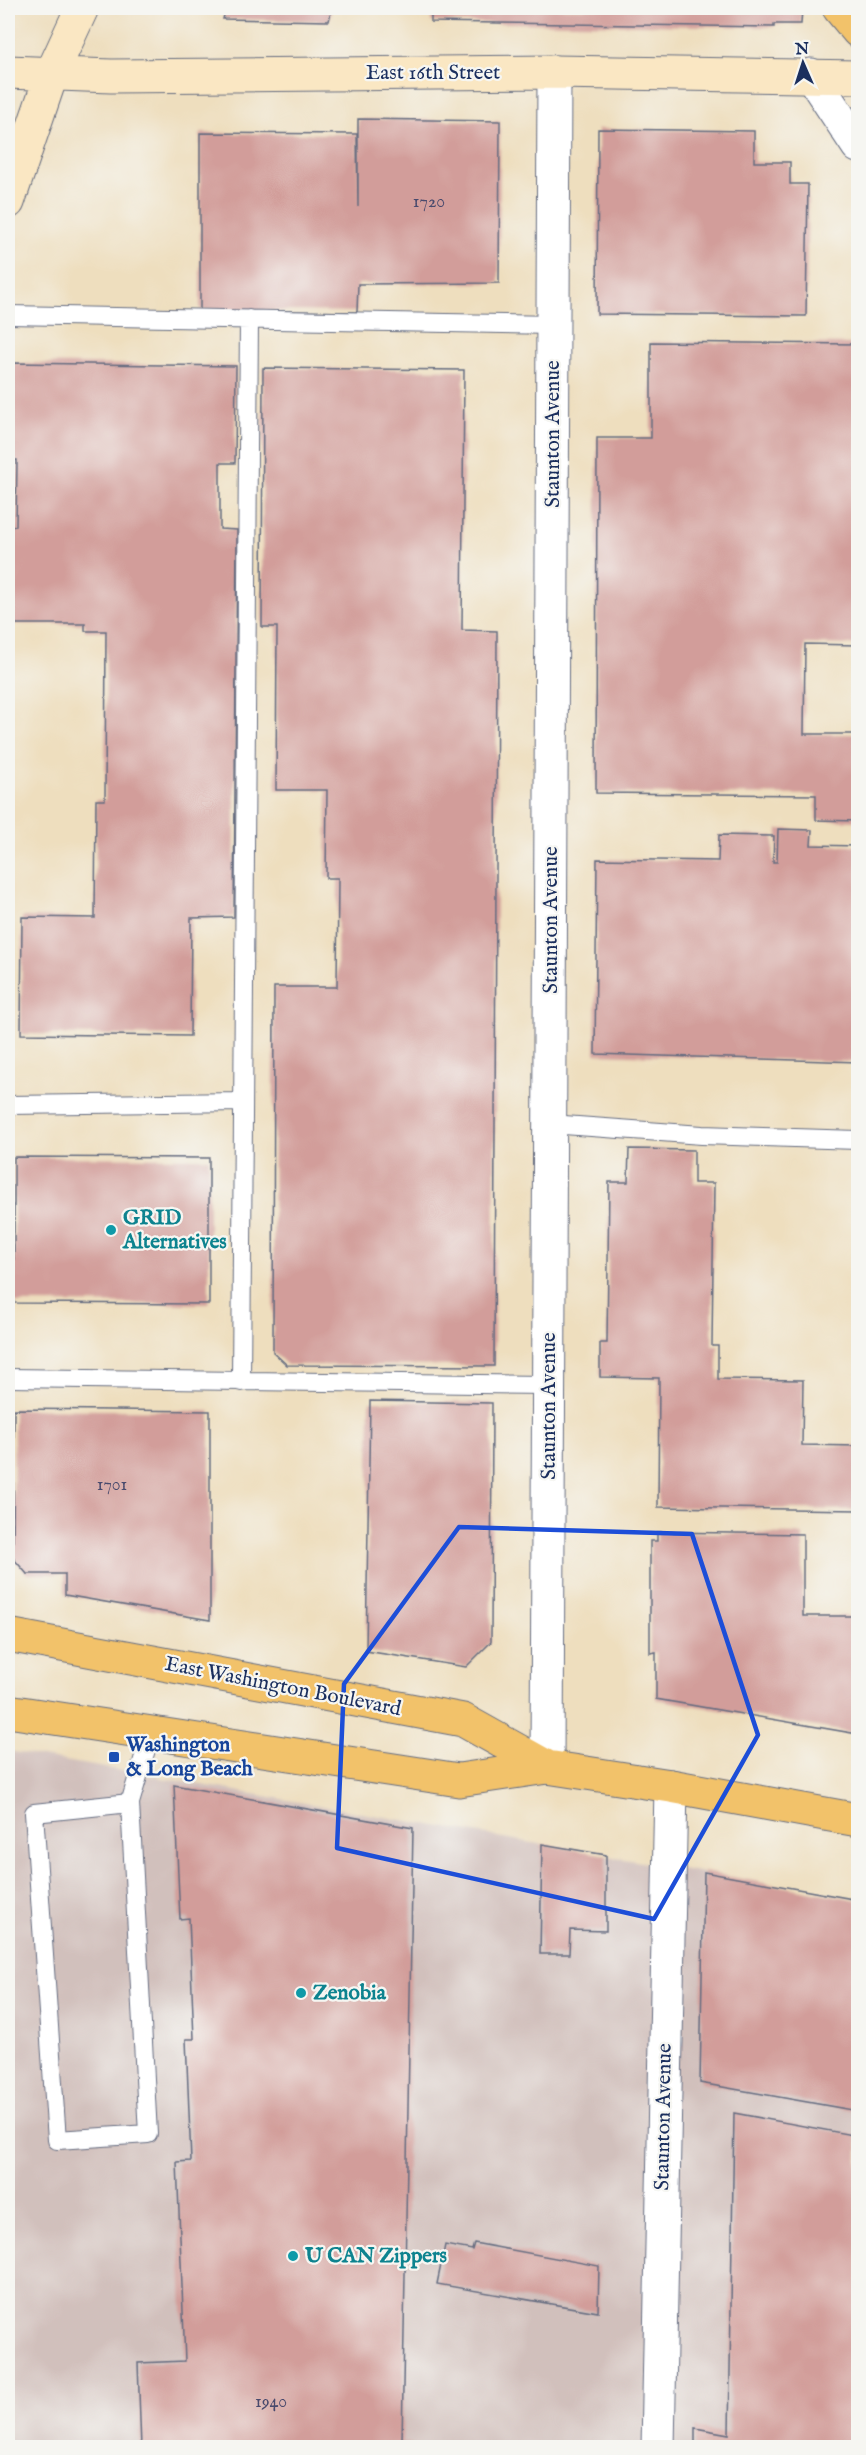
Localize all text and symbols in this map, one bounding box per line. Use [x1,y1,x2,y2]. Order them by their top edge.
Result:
north arrow [773,33,833,93]
text: N [794,40,810,60]
street label: East 16th Street [366,60,500,87]
house number: 1720 [413,191,445,214]
street label: Staunton Avenue [540,360,567,508]
street label: Staunton Avenue [538,846,565,994]
place label: GRID Alternatives [122,1205,227,1256]
marker: GRID Alternatives [104,1223,118,1237]
street label: Staunton Avenue [536,1332,563,1480]
house number: 1701 [97,1474,127,1497]
street label: East Washington Boulevard [163,1651,404,1723]
place label: Washington & Long Beach [125,1732,254,1783]
marker: Washington & Long Beach [107,1750,121,1764]
place label: Zenobia [313,1980,387,2007]
marker: Zenobia [294,1986,308,2000]
street label: Staunton Avenue [649,2043,679,2191]
place label: U CAN Zippers [304,2243,447,2270]
marker: U CAN Zippers [286,2249,300,2263]
house number: 1940 [255,2391,287,2414]

